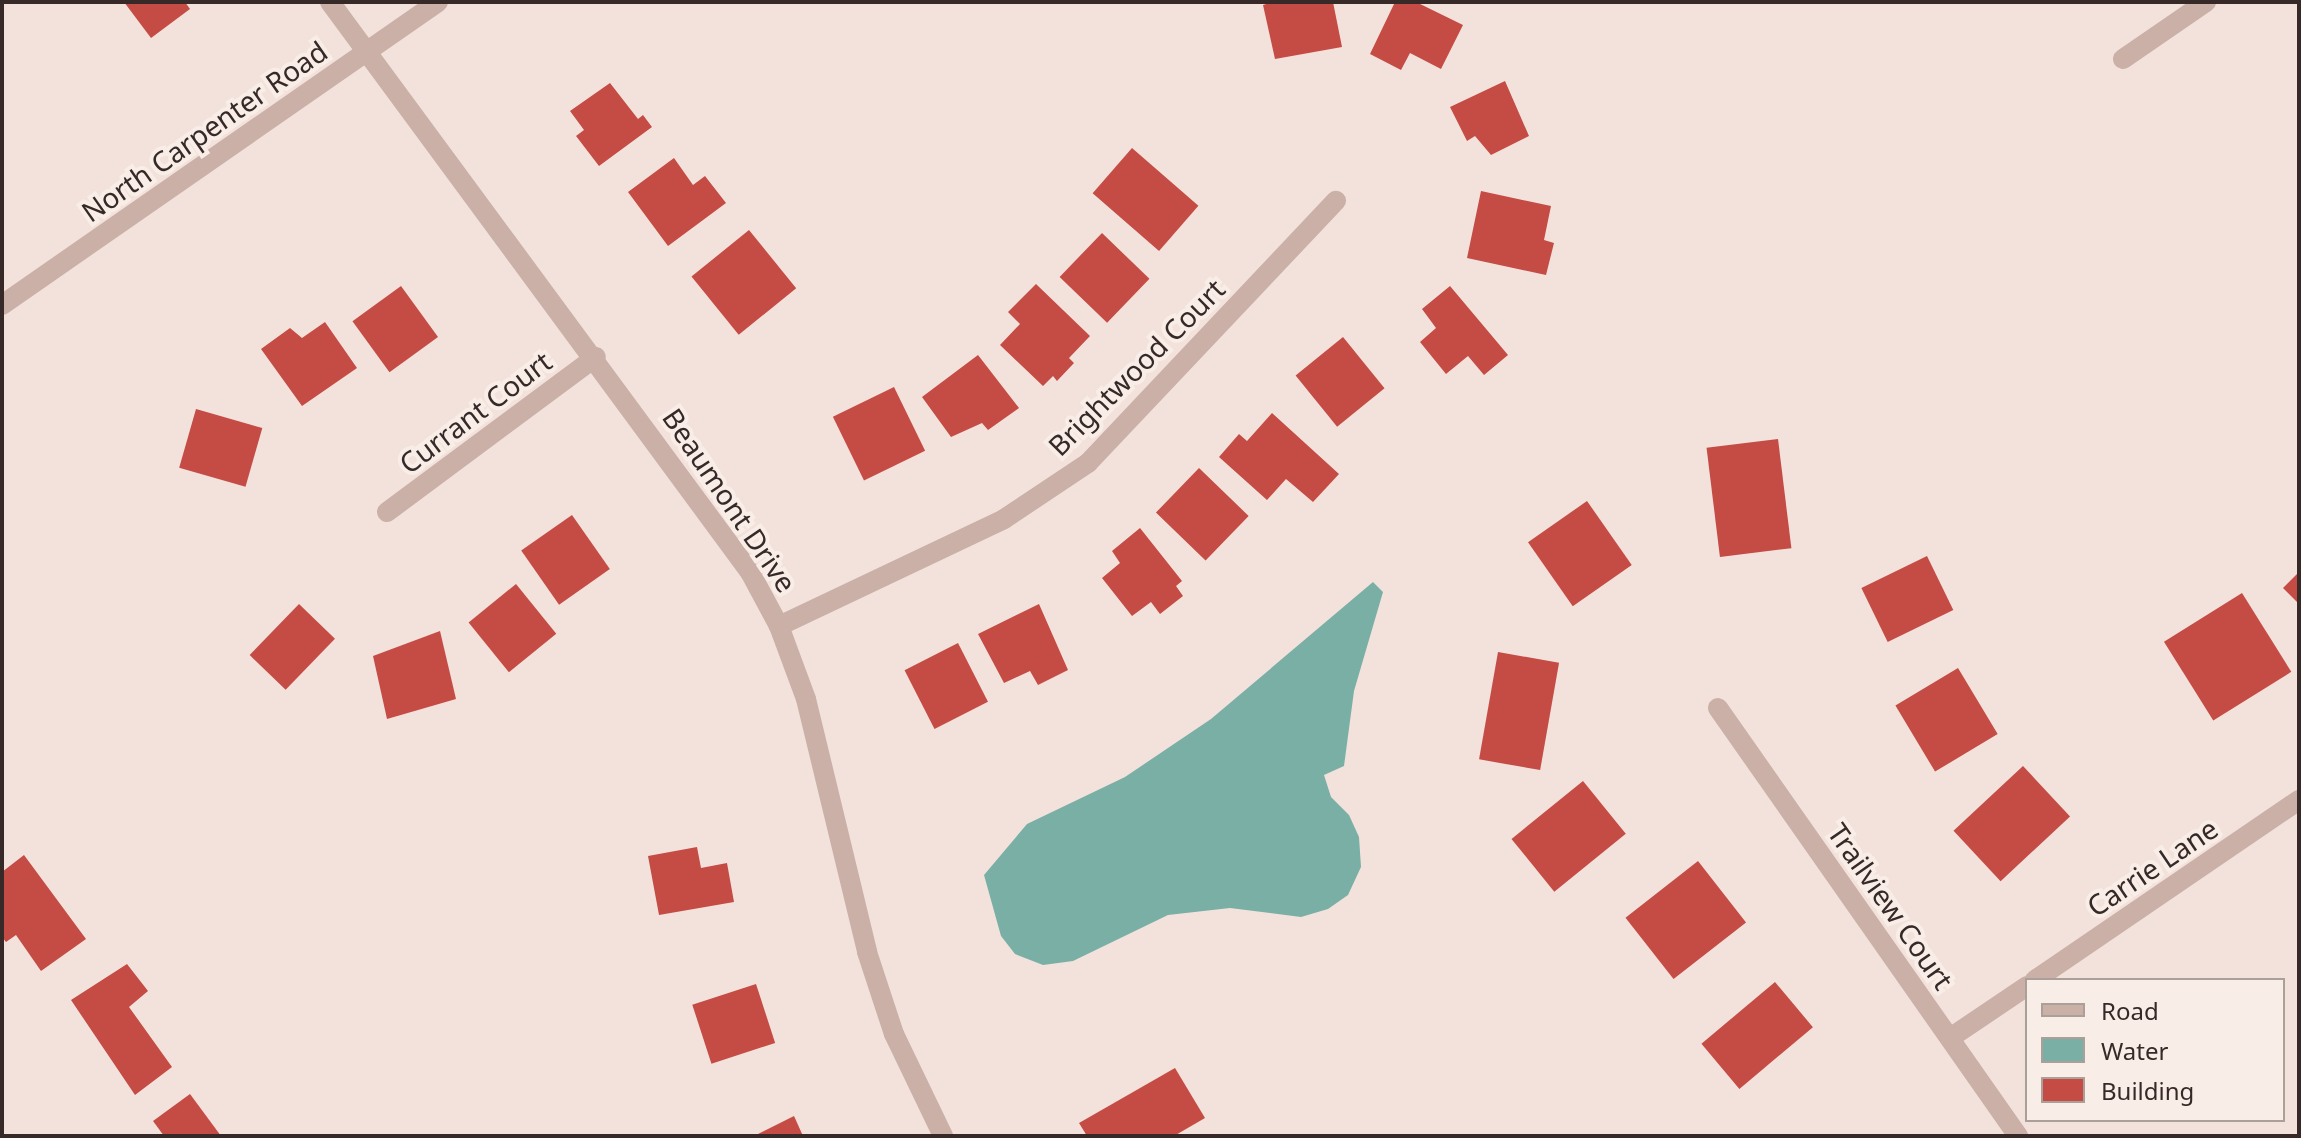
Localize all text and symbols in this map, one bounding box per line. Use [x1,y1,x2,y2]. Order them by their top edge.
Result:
street label: North Carpenter Road [75,34,333,228]
street label: Brightwood Court [1041,272,1231,462]
street label: Currant Court [392,344,558,480]
street label: Beaumont Drive [656,402,804,598]
street label: Carrie Lane [2080,811,2224,923]
street label: Trailview Court [1821,817,1961,995]
legend [2025,978,2285,1122]
text: Road [2101,994,2159,1027]
text: Water [2101,1034,2168,1067]
text: Building [2101,1074,2194,1107]

